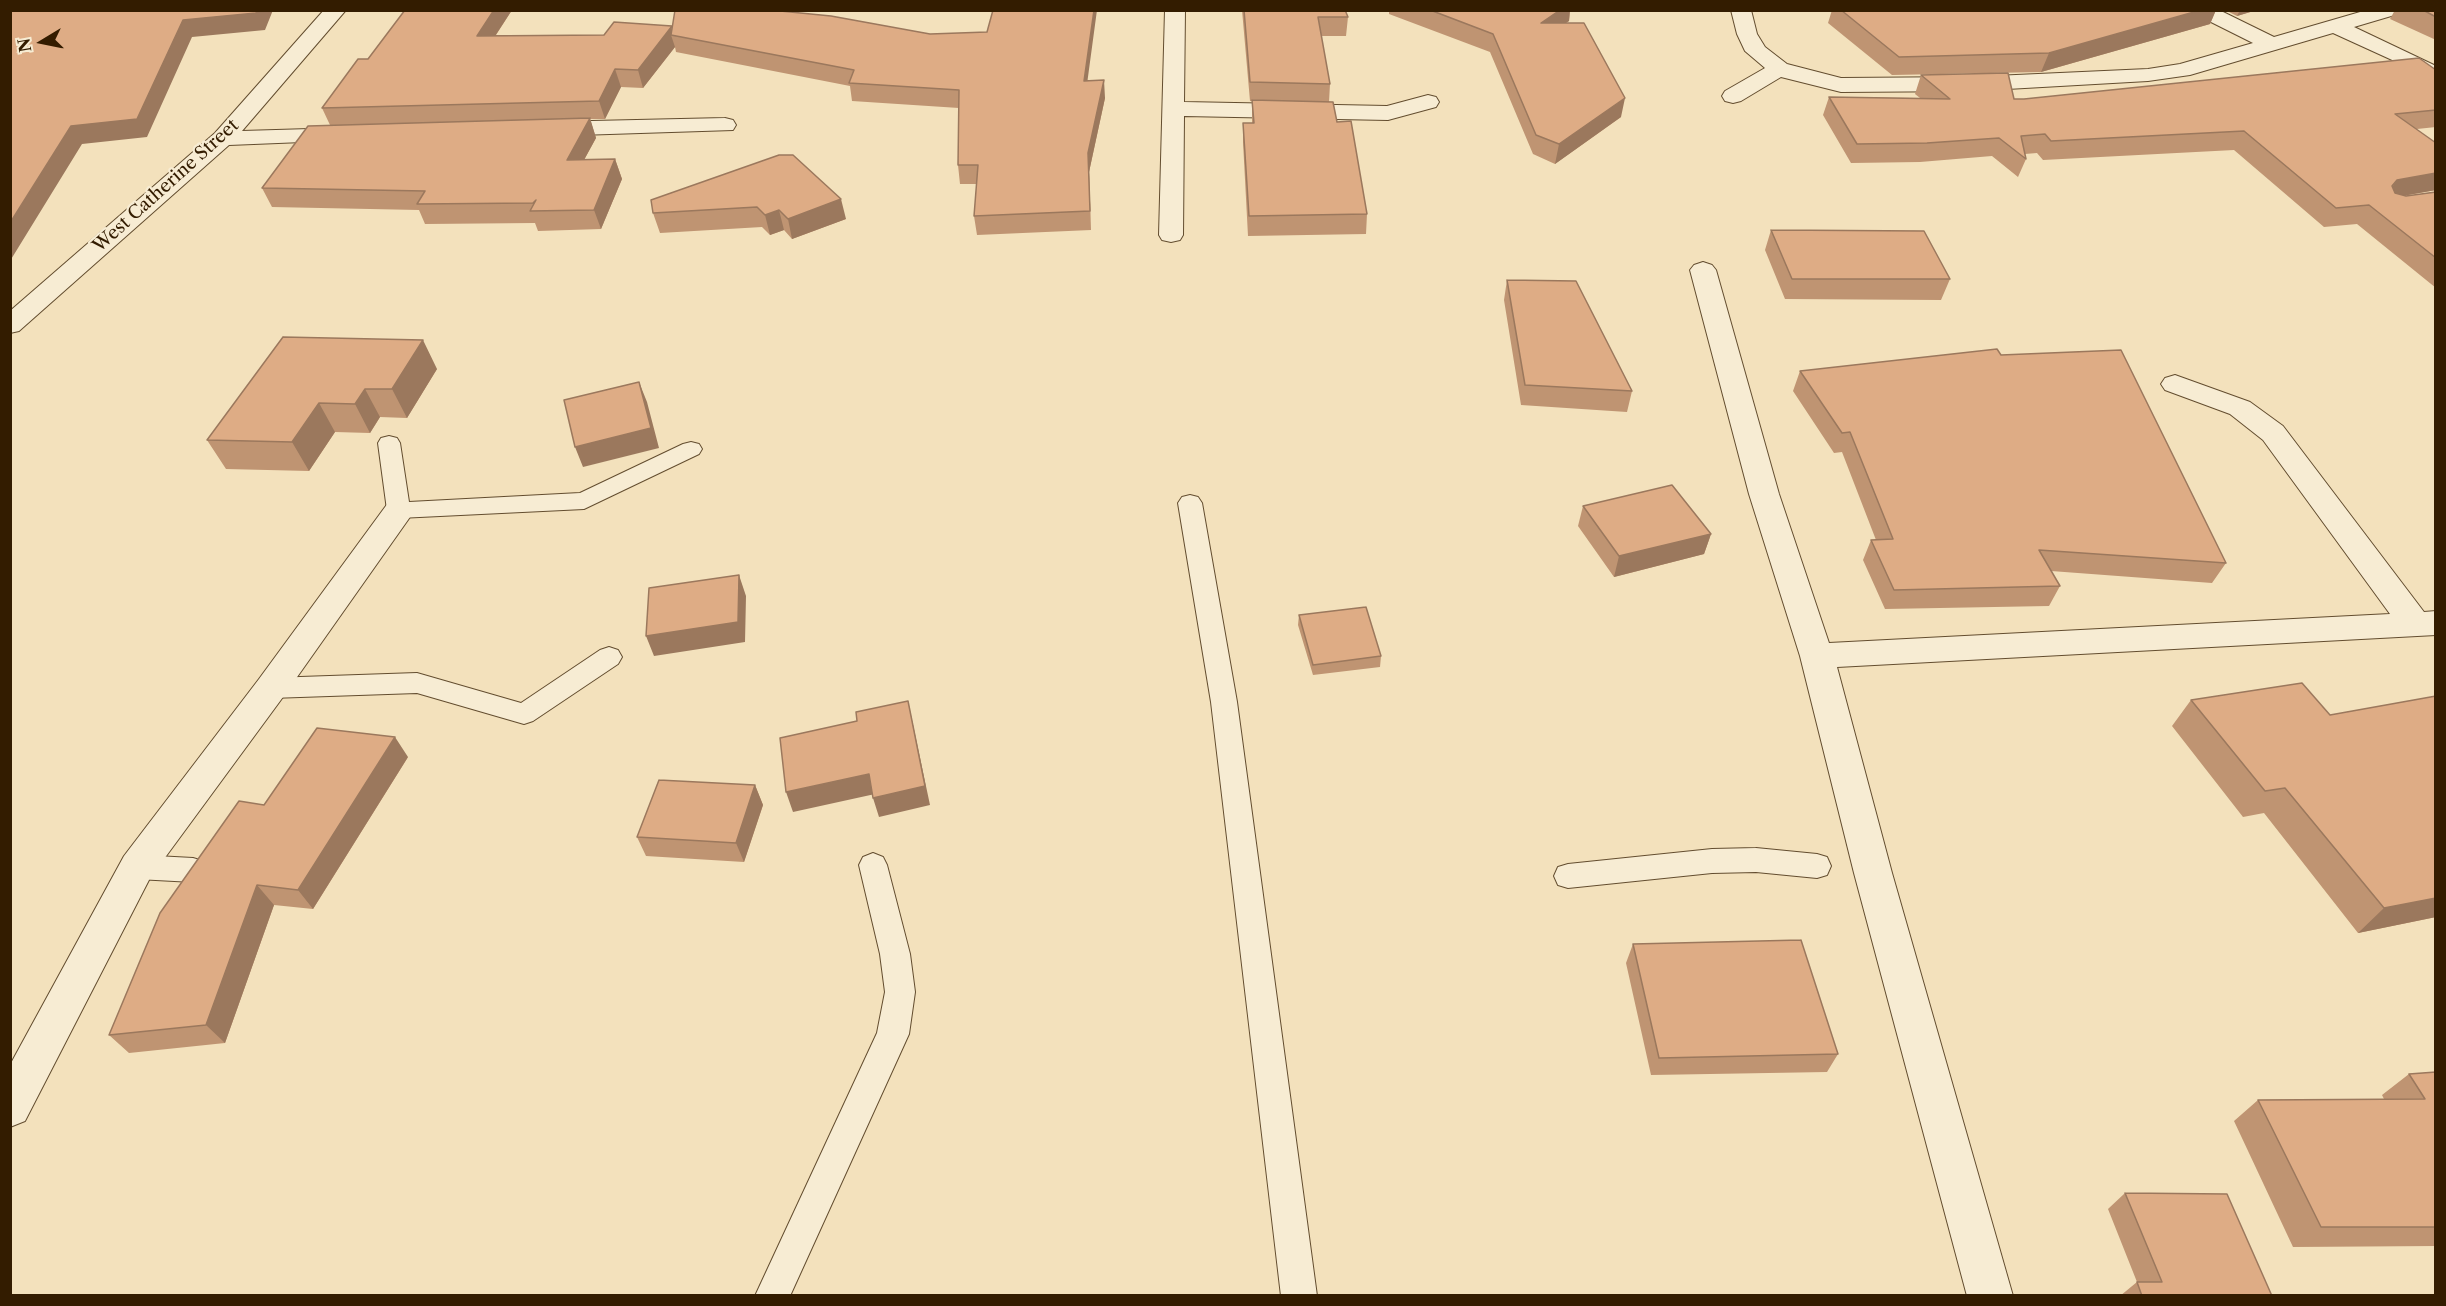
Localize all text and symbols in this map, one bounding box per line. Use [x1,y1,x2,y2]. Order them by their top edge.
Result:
north arrow [12,12,72,72]
text: N [13,37,35,54]
street label: West Catherine Street [89,115,243,257]

